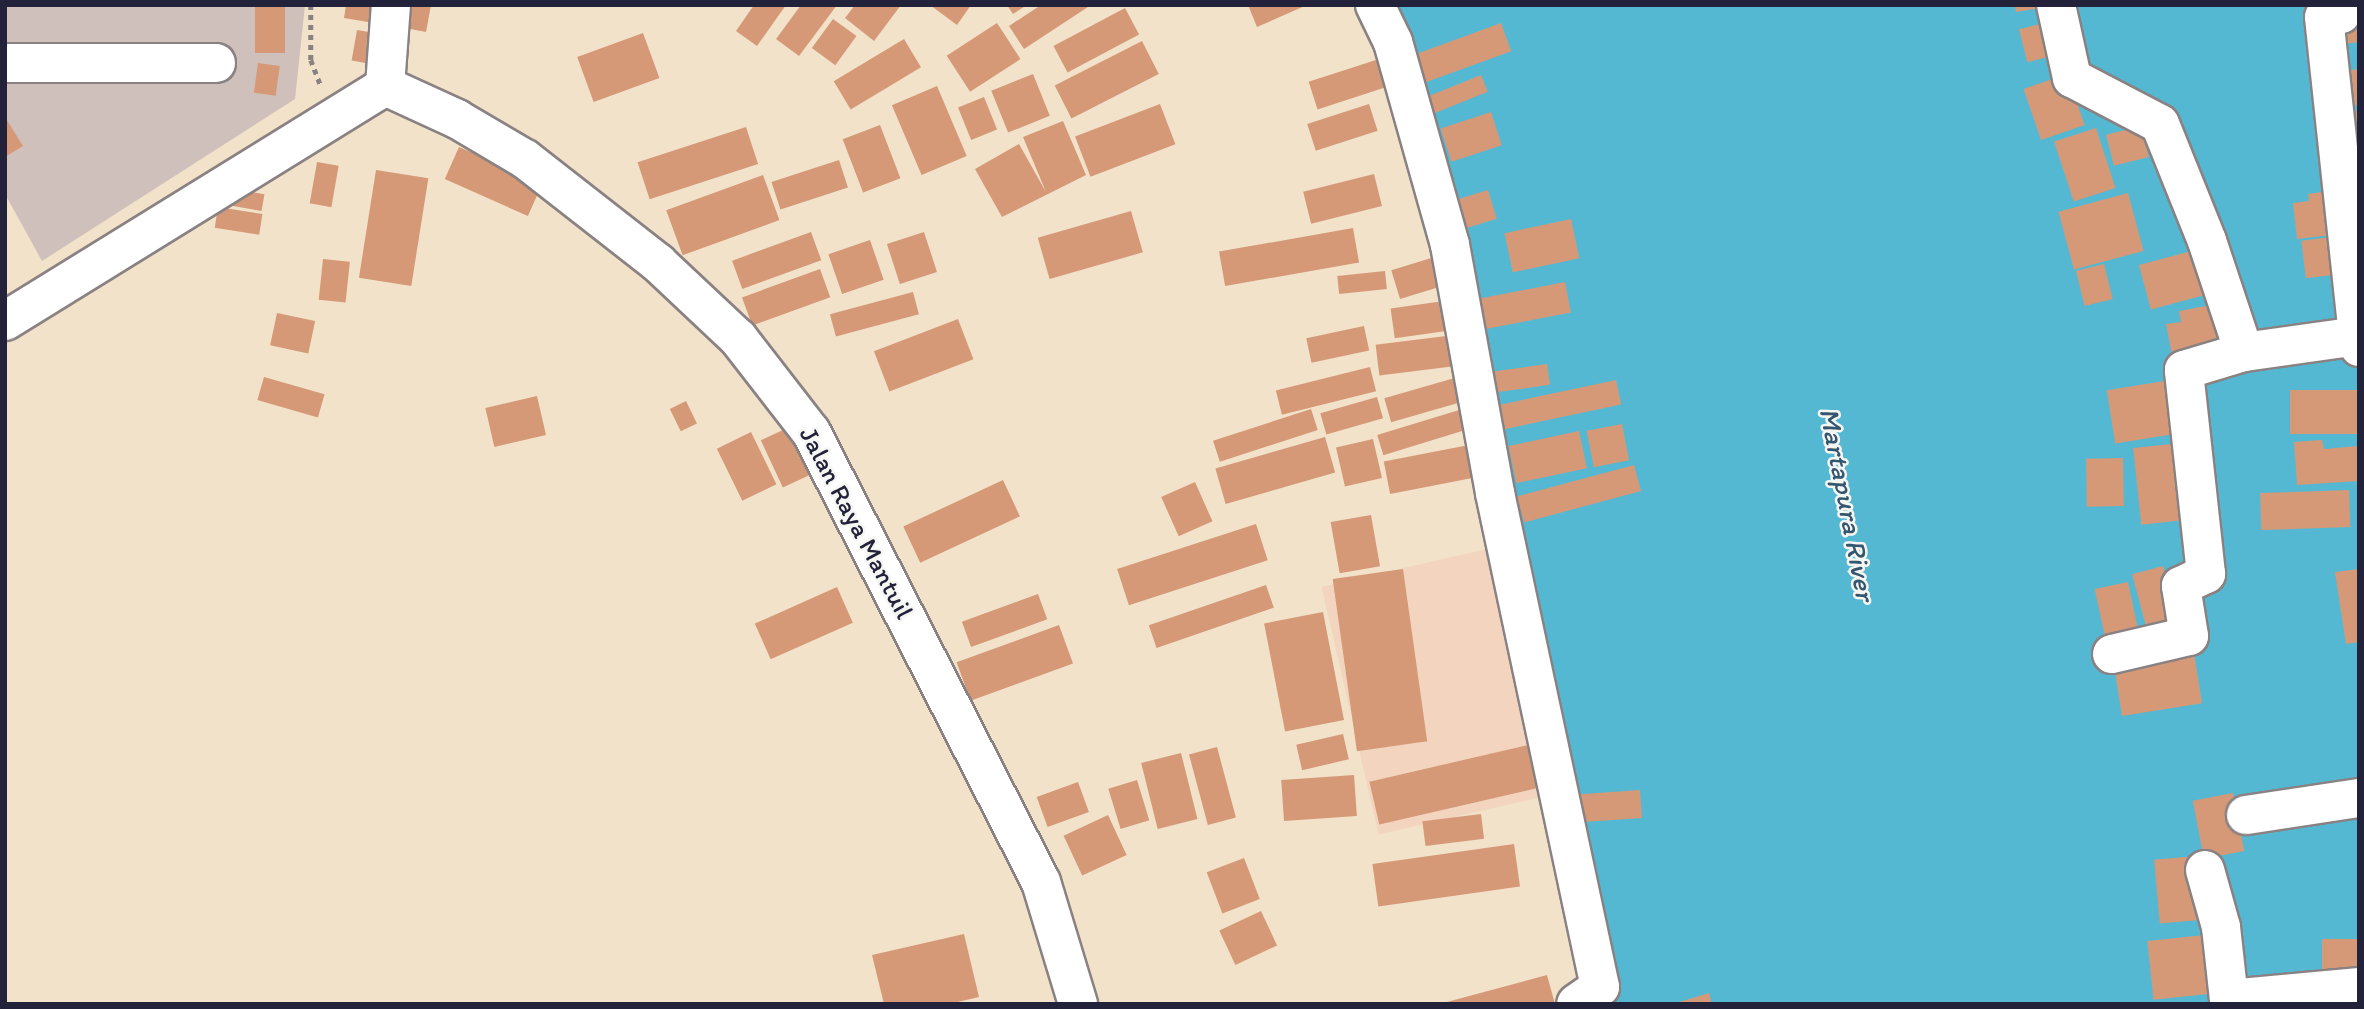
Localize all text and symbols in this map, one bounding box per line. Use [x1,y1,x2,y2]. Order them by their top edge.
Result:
water label: Martapura River [1813,405,1883,603]
street label: Jalan Raya Mantuil [792,422,920,624]

